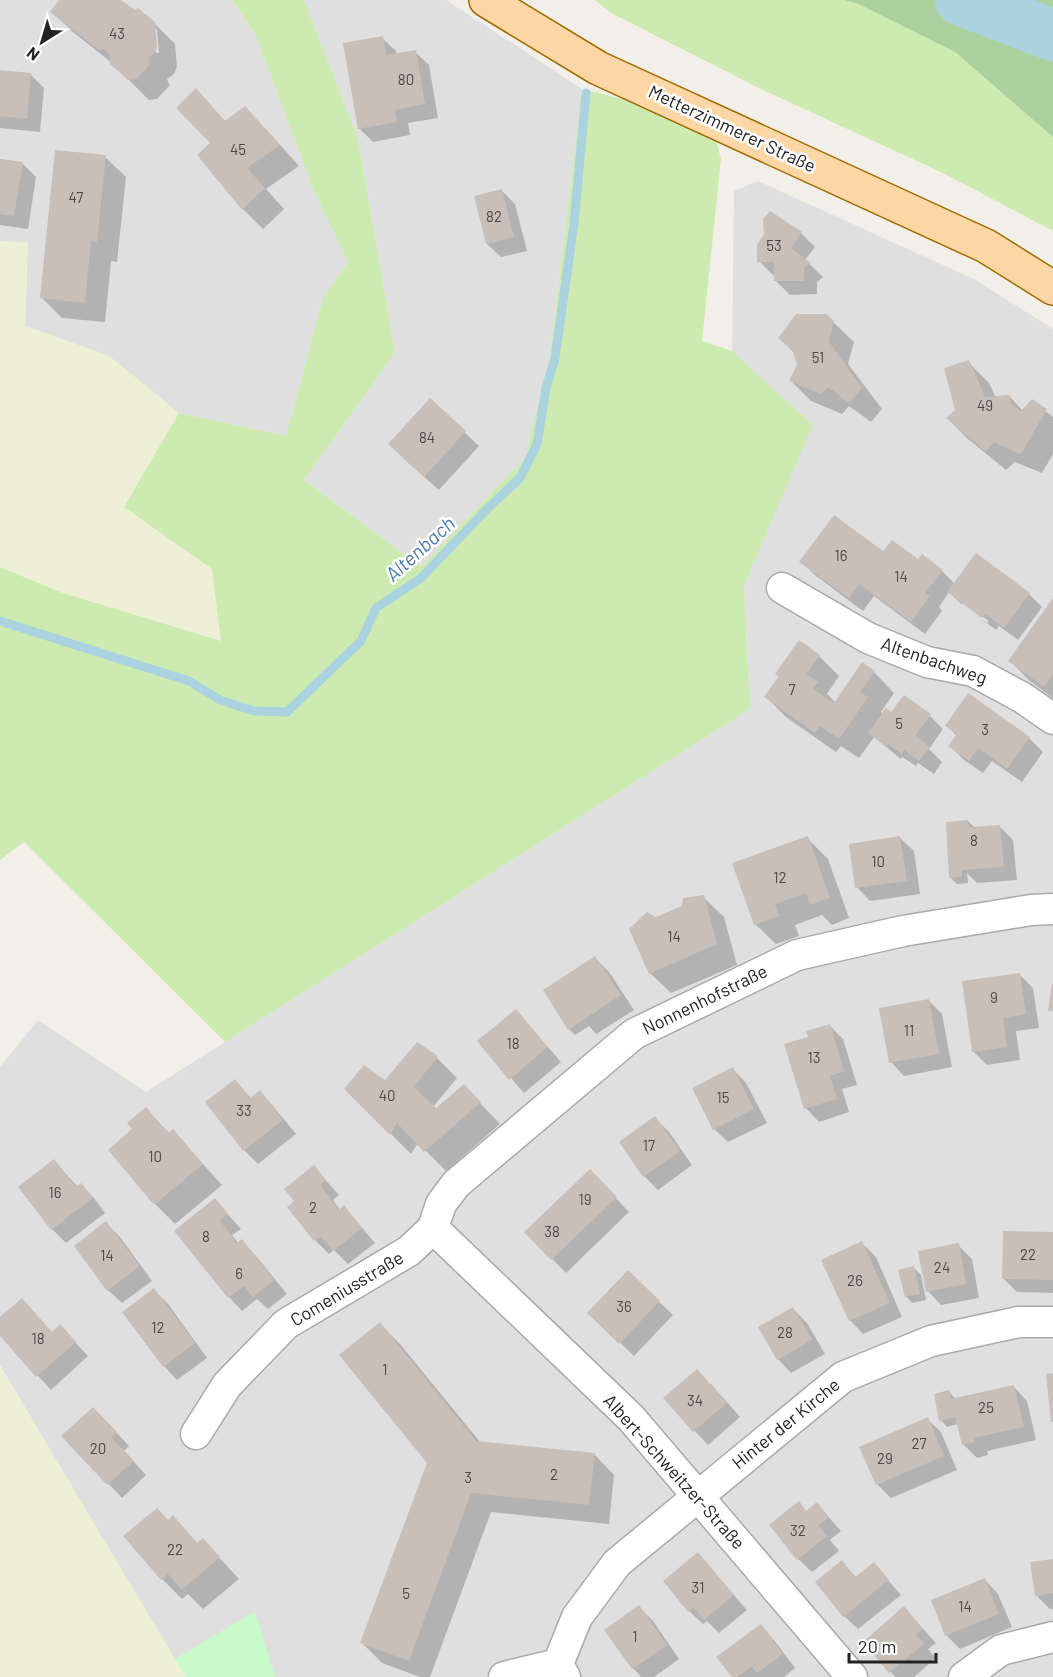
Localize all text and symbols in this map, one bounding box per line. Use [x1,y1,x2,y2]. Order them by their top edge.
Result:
north arrow [12,12,72,72]
house number: 43 [109,24,125,42]
text: N [23,44,43,65]
house number: 80 [398,70,414,88]
street label: Metterzimmerer Straße [645,80,819,176]
house number: 45 [230,140,246,158]
house number: 47 [69,188,83,206]
house number: 82 [486,207,502,225]
house number: 53 [766,236,782,254]
house number: 51 [812,348,824,366]
house number: 49 [977,396,993,414]
house number: 84 [419,428,435,446]
water label: Altenbach [380,511,459,586]
house number: 16 [835,546,847,564]
house number: 14 [894,567,908,585]
street label: Altenbachweg [879,632,990,688]
house number: 7 [788,680,796,698]
house number: 5 [895,714,903,732]
house number: 3 [981,720,989,738]
house number: 8 [970,831,978,849]
house number: 10 [871,852,885,870]
house number: 12 [773,868,787,886]
house number: 14 [667,927,681,945]
street label: Nonnenhofstraße [638,959,771,1039]
house number: 9 [990,988,998,1006]
house number: 11 [904,1021,914,1039]
house number: 18 [506,1034,520,1052]
house number: 13 [808,1048,820,1066]
house number: 40 [379,1086,395,1104]
house number: 15 [717,1088,729,1106]
house number: 33 [236,1101,252,1119]
house number: 17 [643,1136,655,1154]
house number: 10 [148,1147,162,1165]
house number: 16 [49,1183,61,1201]
house number: 19 [578,1190,592,1208]
house number: 2 [309,1198,317,1216]
house number: 38 [544,1222,560,1240]
house number: 8 [202,1227,210,1245]
house number: 22 [1020,1245,1036,1263]
house number: 14 [100,1246,114,1264]
street label: Comeniusstraße [286,1246,407,1331]
house number: 24 [934,1258,950,1276]
house number: 6 [235,1264,243,1282]
house number: 26 [847,1271,863,1289]
house number: 36 [616,1297,632,1315]
house number: 12 [151,1318,165,1336]
house number: 28 [777,1323,793,1341]
house number: 18 [31,1329,45,1347]
house number: 1 [382,1360,388,1378]
street label: Hinter der Kirche [727,1373,844,1473]
street label: Albert-Schweitzer-Straße [599,1389,750,1553]
house number: 34 [687,1391,703,1409]
house number: 25 [978,1398,994,1416]
house number: 27 [911,1434,927,1452]
house number: 20 [90,1439,106,1457]
house number: 29 [877,1449,893,1467]
house number: 2 [550,1465,558,1483]
house number: 3 [464,1468,472,1486]
house number: 32 [790,1521,806,1539]
house number: 22 [167,1540,183,1558]
house number: 31 [692,1578,704,1596]
house number: 5 [402,1584,410,1602]
house number: 14 [958,1597,972,1615]
scale bar [849,1626,936,1664]
house number: 1 [632,1627,638,1645]
text: 20 m [858,1635,896,1657]

